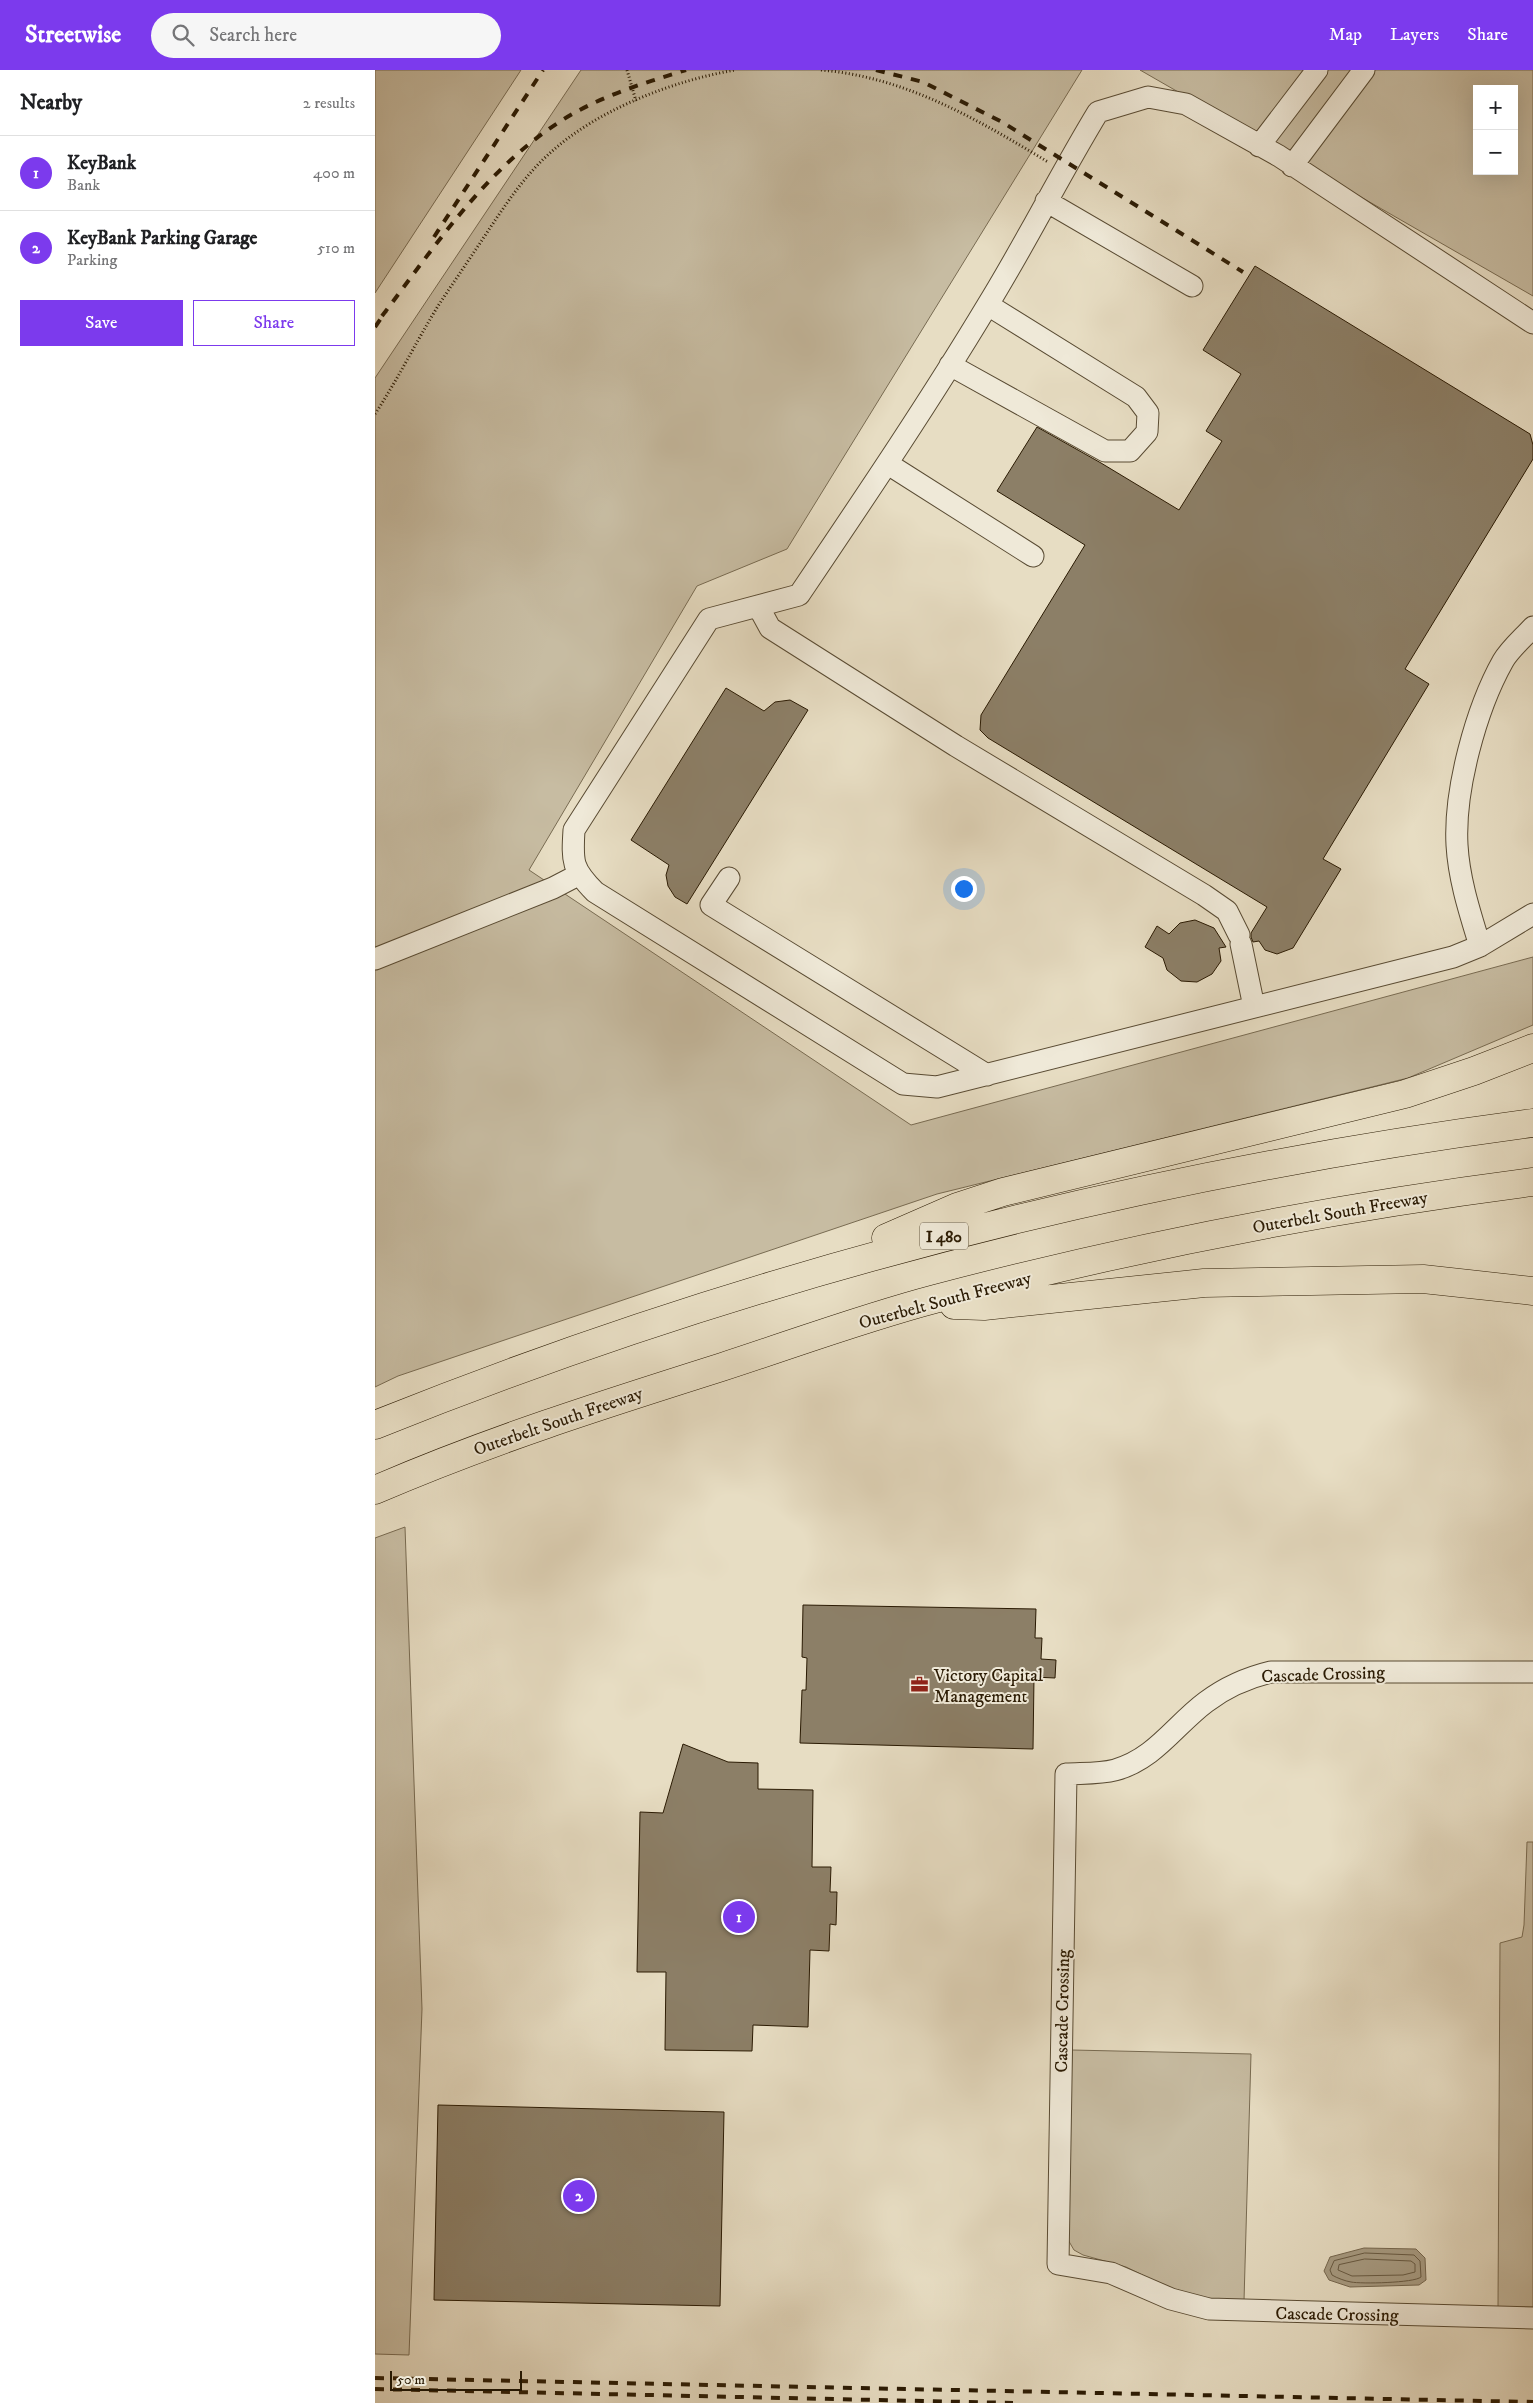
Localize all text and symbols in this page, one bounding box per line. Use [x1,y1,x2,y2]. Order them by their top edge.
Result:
search box [151,13,501,58]
text: Streetwise [25,20,121,50]
icon: search [169,21,197,49]
text: Search here [209,24,297,47]
text: Map [1329,24,1362,46]
text: Layers [1390,24,1439,46]
text: Share [1467,24,1508,46]
map controls [1473,85,1518,175]
button: + [1473,85,1518,130]
text: Nearby [20,90,82,116]
text: 2 results [303,93,355,113]
button: − [1473,130,1518,175]
text: KeyBank [67,152,136,175]
text: 1 [33,163,39,183]
text: 400 m [313,163,355,183]
text: Bank [67,175,100,195]
text: KeyBank Parking Garage [67,227,257,250]
text: 2 [32,238,40,258]
text: 510 m [317,238,355,258]
text: Parking [67,250,117,270]
button: Save [20,300,183,346]
button: Share [193,300,355,346]
your location [951,876,977,902]
street label: Outerbelt South Freeway [1251,1187,1430,1239]
road number: I 480 [920,1222,968,1250]
street label: Outerbelt South Freeway [857,1267,1034,1335]
street label: Outerbelt South Freeway [471,1383,646,1461]
street label: Cascade Crossing [1261,1662,1385,1688]
place label: Victory Capital Management [933,1665,1044,1708]
office icon: Victory Capital Management [910,1675,930,1695]
pin: 1 [723,1898,755,1936]
street label: Cascade Crossing [1051,1949,1075,2073]
pin: 2 [563,2177,595,2215]
street label: Cascade Crossing [1275,2303,1399,2327]
scale bar [390,2368,523,2391]
text: 50 m [397,2371,425,2389]

